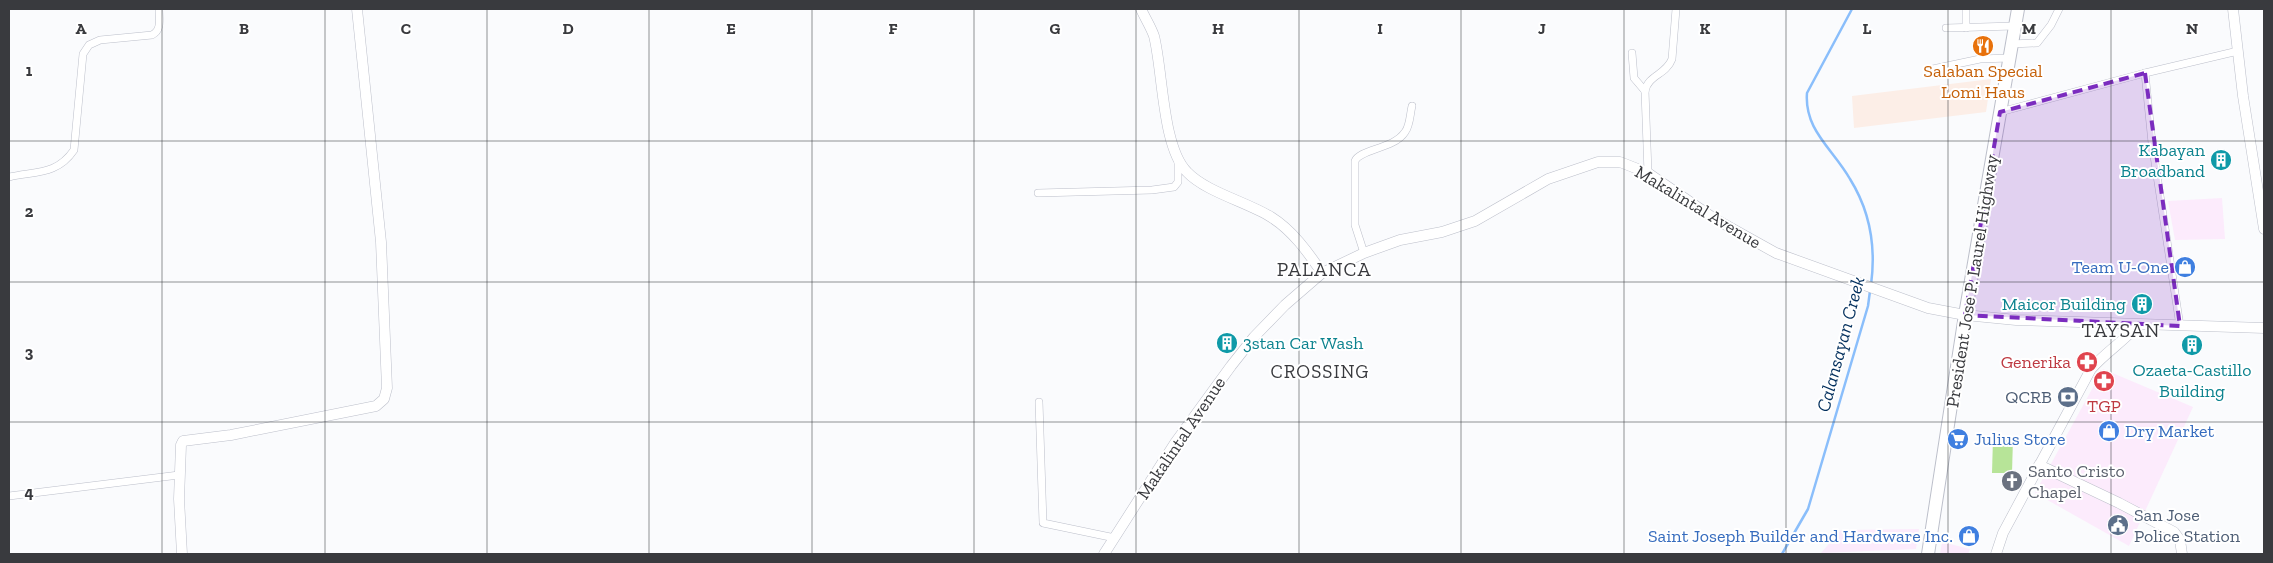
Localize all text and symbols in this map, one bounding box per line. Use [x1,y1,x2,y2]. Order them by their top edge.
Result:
text: A [76,19,87,38]
text: B [239,19,249,38]
text: C [401,19,411,38]
text: D [562,19,574,38]
text: E [726,19,736,38]
text: F [888,19,898,38]
text: G [1050,19,1061,38]
text: H [1212,19,1224,38]
text: I [1377,19,1383,38]
text: J [1538,19,1546,38]
text: K [1700,19,1711,38]
text: L [1863,19,1872,38]
text: M [2022,19,2036,38]
text: N [2186,19,2198,38]
restaurant icon: Salaban Special Lomi Haus [1971,34,1995,58]
place label: Salaban Special Lomi Haus [1923,60,2043,103]
text: 1 [26,61,33,80]
place label: Kabayan Broadband [2120,139,2206,182]
building icon: Kabayan Broadband [2209,148,2233,172]
street label: President Jose P. Laurel Highway [1941,152,2003,409]
street label: Makalintal Avenue [1631,161,1765,253]
text: 2 [25,202,34,221]
shop icon: Team U-One [2173,255,2197,279]
place label: Team U-One [2071,256,2169,278]
district label: PALANCA [1277,257,1371,281]
water label: Calansayan Creek [1811,274,1870,414]
building icon: Maicor Building [2130,292,2154,316]
place label: Maicor Building [2002,293,2126,315]
district label: TAYSAN [2082,318,2160,342]
building icon: 3stan Car Wash [1215,331,1239,355]
place label: 3stan Car Wash [1243,332,1363,354]
building icon: Ozaeta-Castillo Building [2180,333,2204,357]
text: 3 [25,343,34,362]
pharmacy icon: Generika [2075,350,2099,374]
place label: Generika [2001,351,2071,373]
place label: Ozaeta-Castillo Building [2133,359,2251,402]
district label: CROSSING [1270,360,1370,383]
pharmacy icon: TGP [2092,369,2116,393]
street label: Makalintal Avenue [1132,372,1230,504]
bank icon: QCRB [2056,385,2080,409]
place label: QCRB [2005,386,2052,408]
place label: TGP [2087,395,2121,417]
shop icon: Dry Market [2097,419,2121,443]
place label: Dry Market [2125,420,2214,442]
supermarket icon: Julius Store [1946,427,1970,451]
place label: Julius Store [1974,428,2065,450]
place label: Santo Cristo Chapel [2028,460,2125,503]
church icon: Santo Cristo Chapel [2000,469,2024,493]
text: 4 [24,483,34,502]
place label: San Jose Police Station [2134,504,2241,547]
public building icon: San Jose Police Station [2106,513,2130,537]
shop icon: Saint Joseph Builder and Hardware Inc. [1957,524,1981,548]
place label: Saint Joseph Builder and Hardware Inc. [1648,525,1953,547]

